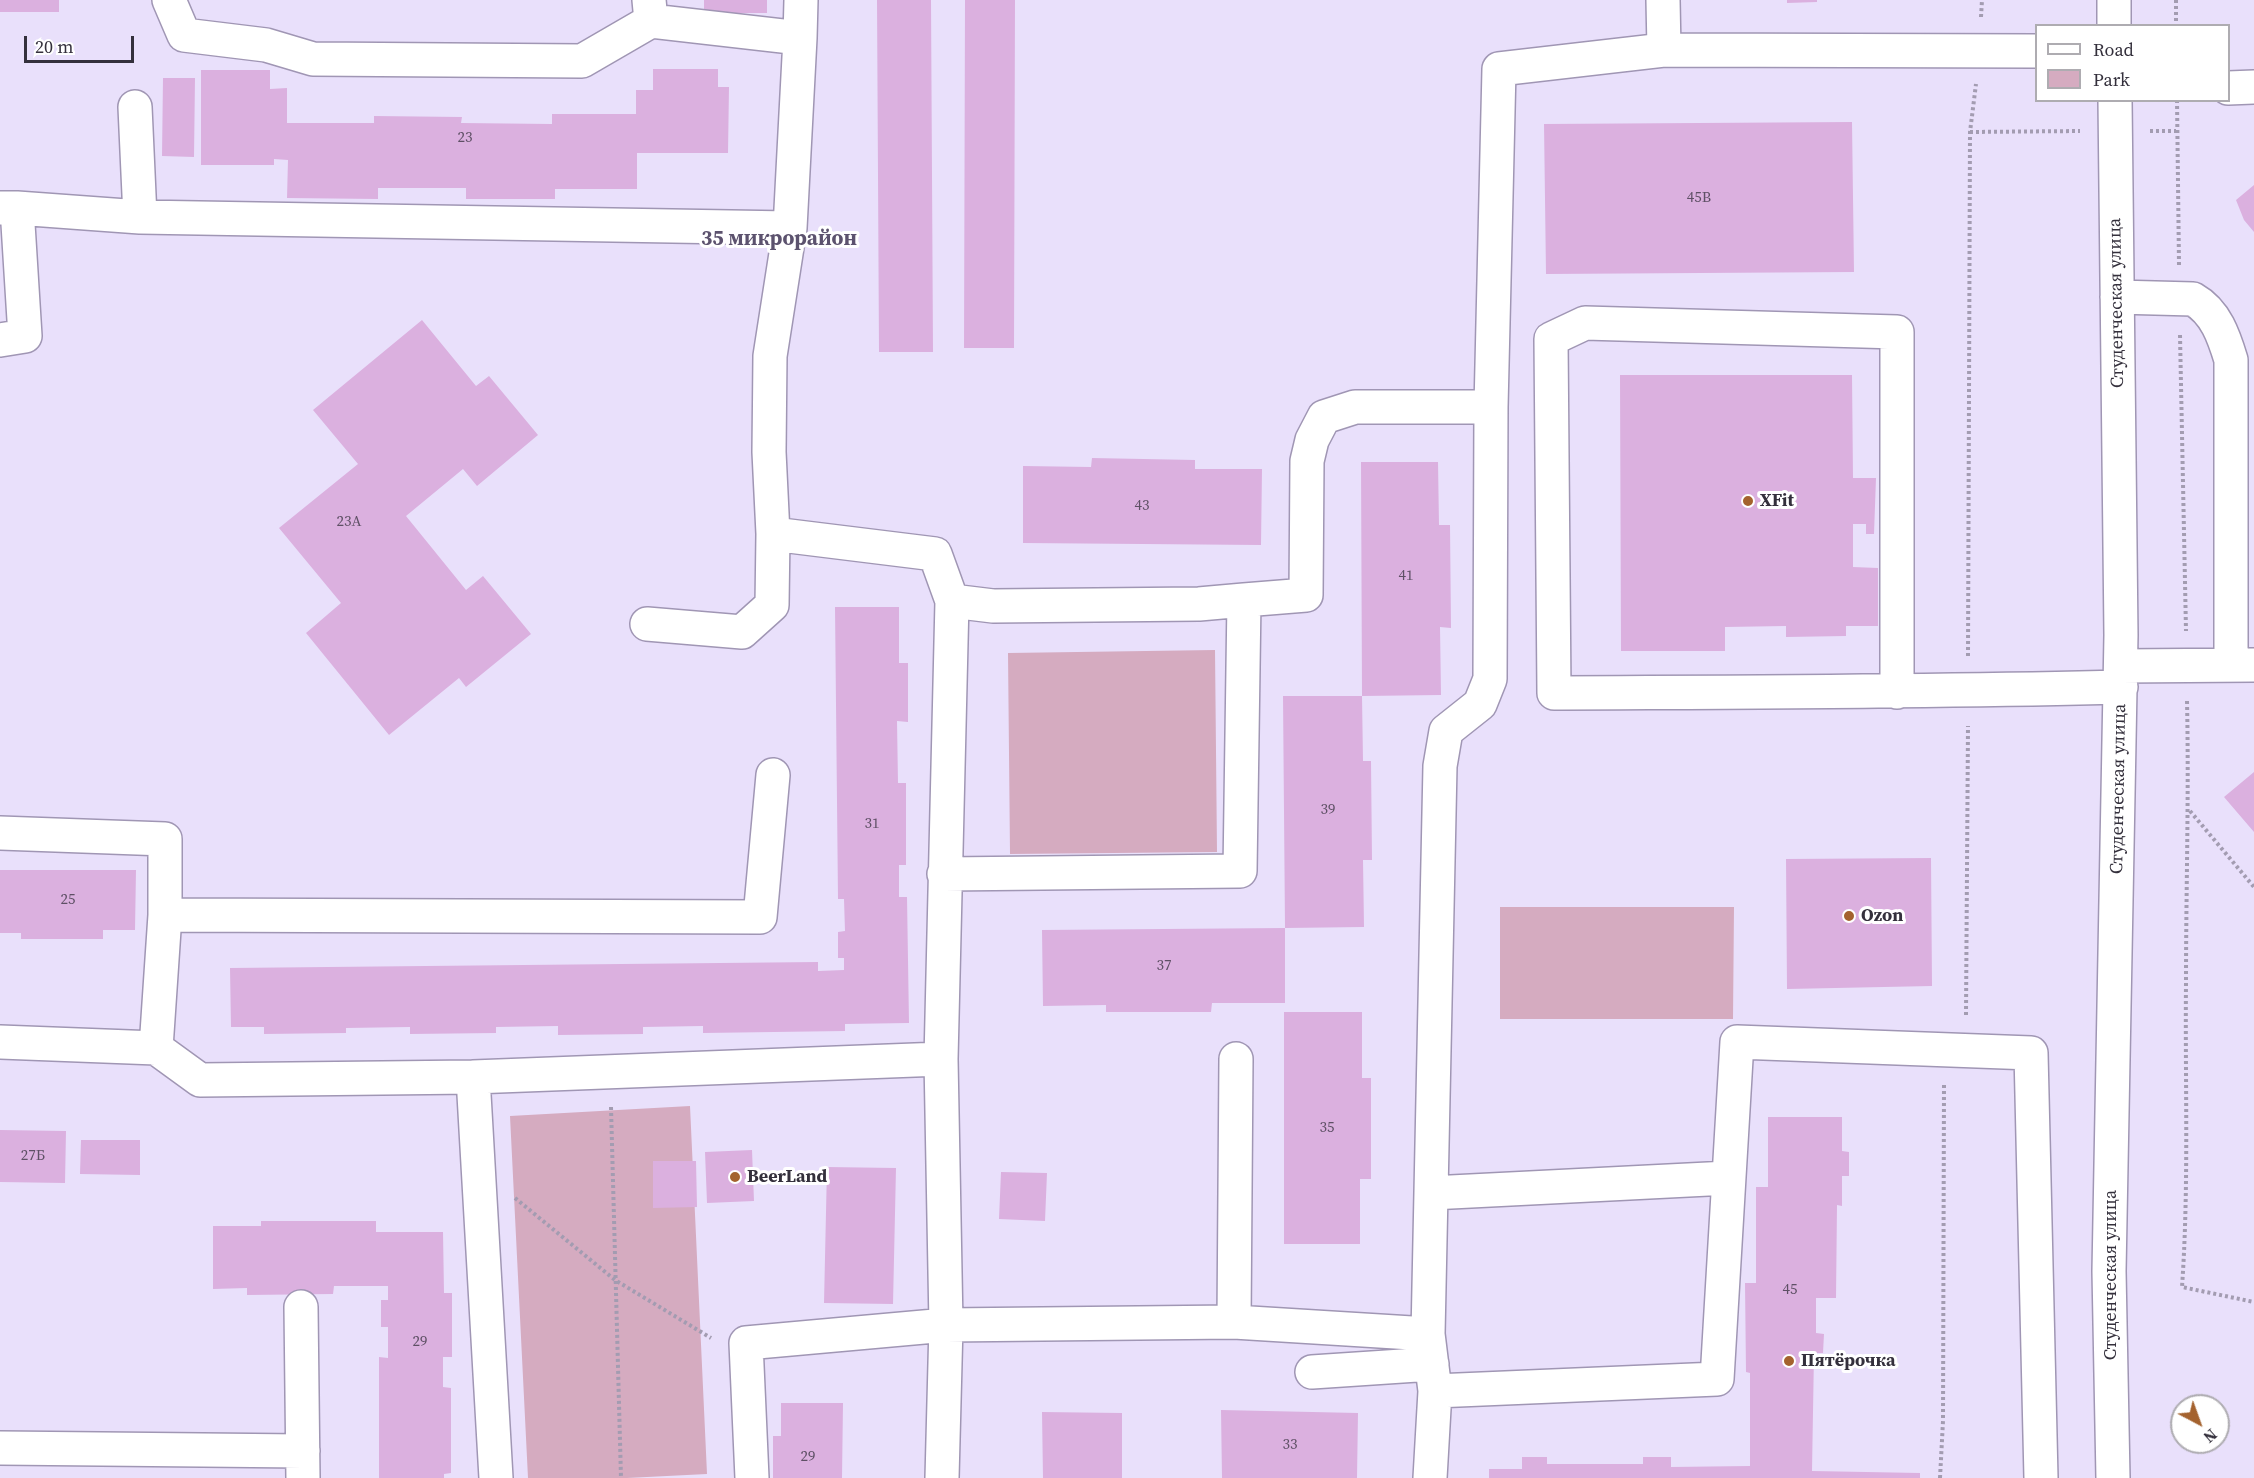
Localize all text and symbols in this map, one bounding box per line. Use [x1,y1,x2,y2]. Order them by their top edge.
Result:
scale bar [27,24,136,62]
legend [2035,24,2230,102]
text: 20 m [35,34,73,59]
text: Road [2093,37,2134,62]
text: Park [2093,67,2130,92]
house number: 23 [458,129,472,147]
house number: 45В [1687,189,1711,207]
street label: Студенческая улица [2105,218,2129,388]
district label: 35 микрорайон [701,227,857,253]
place label: XFit [1760,490,1794,512]
marker: XFit [1741,494,1755,508]
house number: 43 [1135,497,1149,515]
house number: 23А [337,513,361,531]
house number: 41 [1399,567,1413,585]
street label: Студенческая улица [2107,704,2131,874]
house number: 39 [1321,801,1335,819]
house number: 31 [865,815,879,833]
house number: 25 [61,891,75,909]
place label: Ozon [1861,905,1903,927]
marker: Ozon [1842,909,1856,923]
house number: 37 [1157,957,1171,975]
house number: 35 [1320,1119,1334,1137]
house number: 27Б [21,1147,45,1165]
place label: BeerLand [747,1166,827,1188]
marker: BeerLand [728,1170,742,1184]
street label: Студенческая улица [2100,1190,2122,1360]
house number: 45 [1783,1281,1797,1299]
house number: 29 [413,1333,427,1351]
place label: Пятёрочка [1801,1350,1896,1372]
marker: Пятёрочка [1782,1354,1796,1368]
north arrow [2170,1394,2230,1454]
text: N [2199,1424,2222,1448]
house number: 33 [1283,1436,1297,1454]
house number: 29 [801,1448,815,1466]

